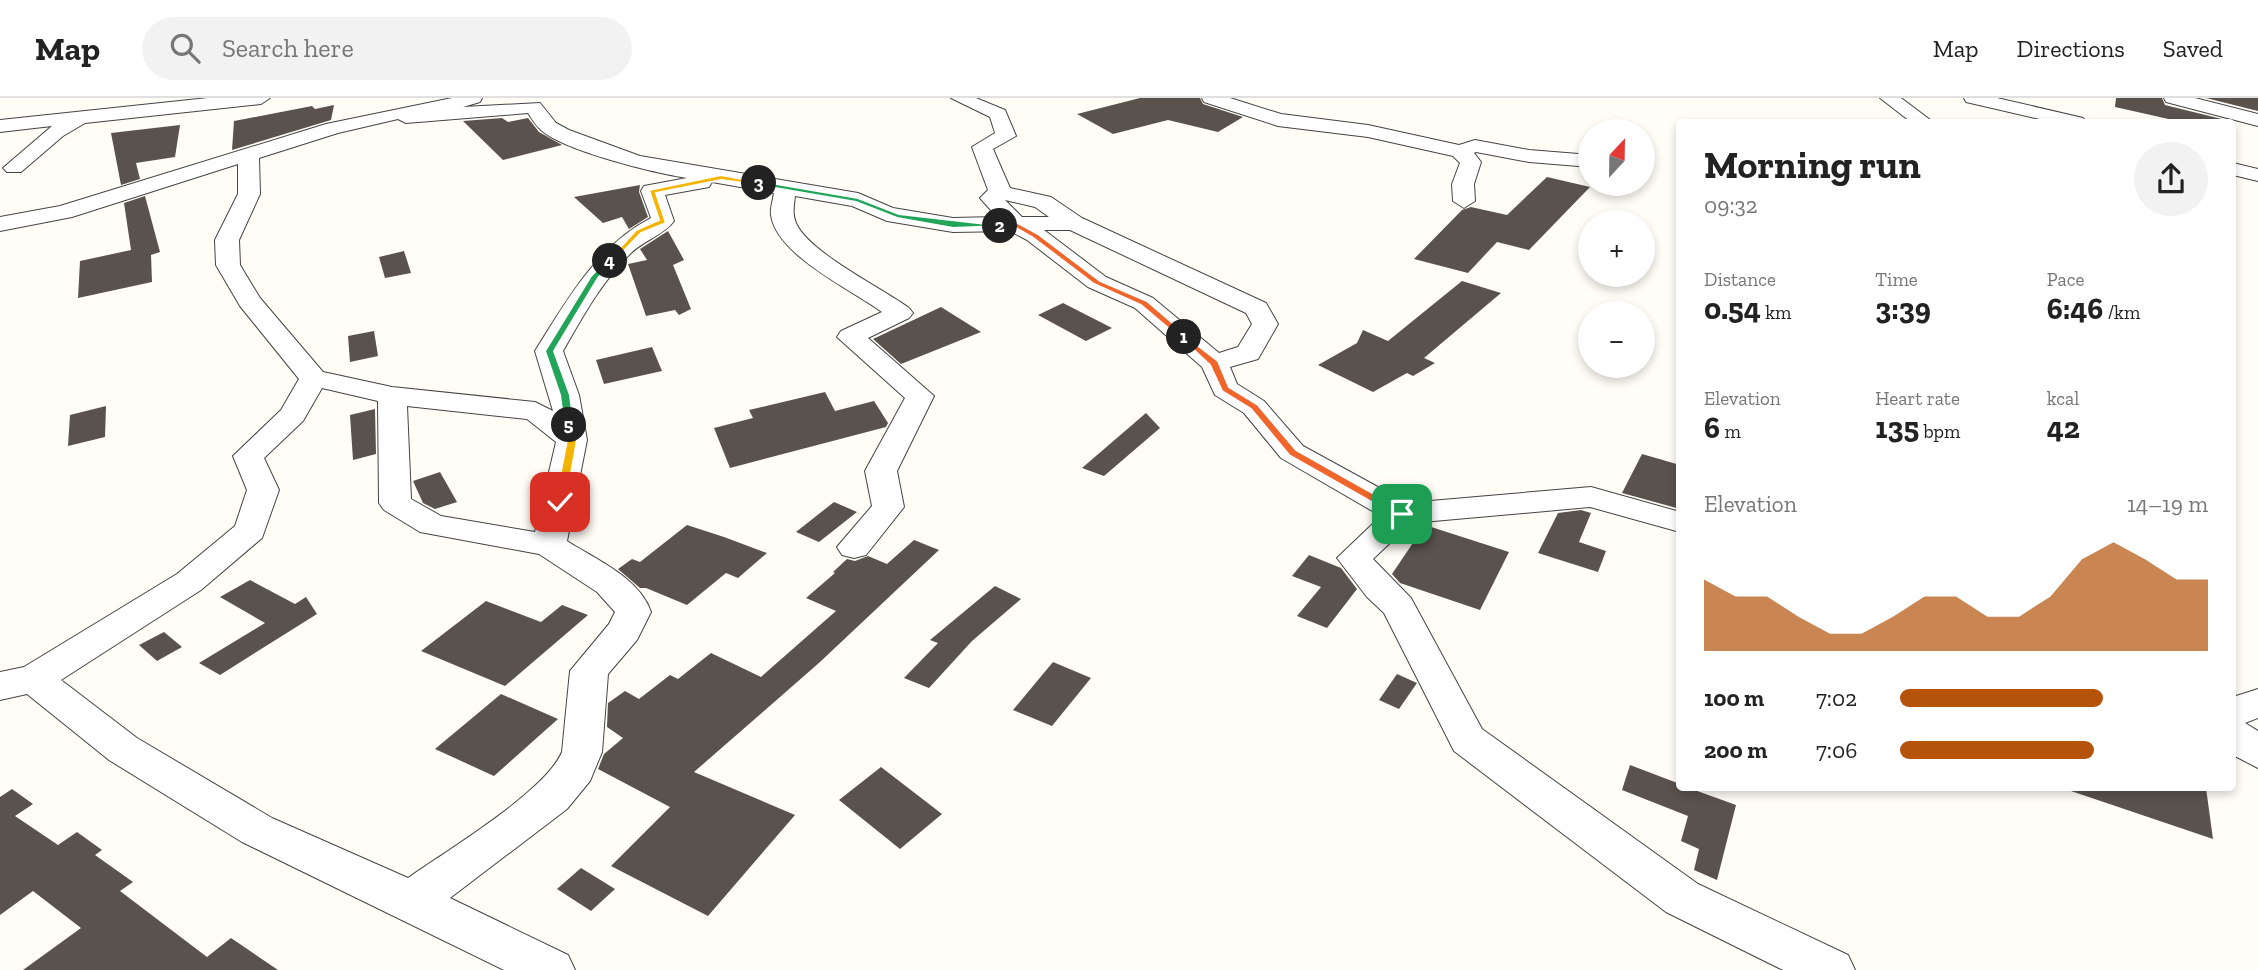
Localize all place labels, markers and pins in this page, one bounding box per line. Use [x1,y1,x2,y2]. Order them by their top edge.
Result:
pin: 3 [742,166,776,200]
pin: 2 [982,208,1018,244]
pin: 4 [592,244,628,278]
pin: 1 [1166,320,1202,354]
pin: 5 [552,408,586,442]
pin [530,472,590,532]
pin [1372,484,1432,544]

